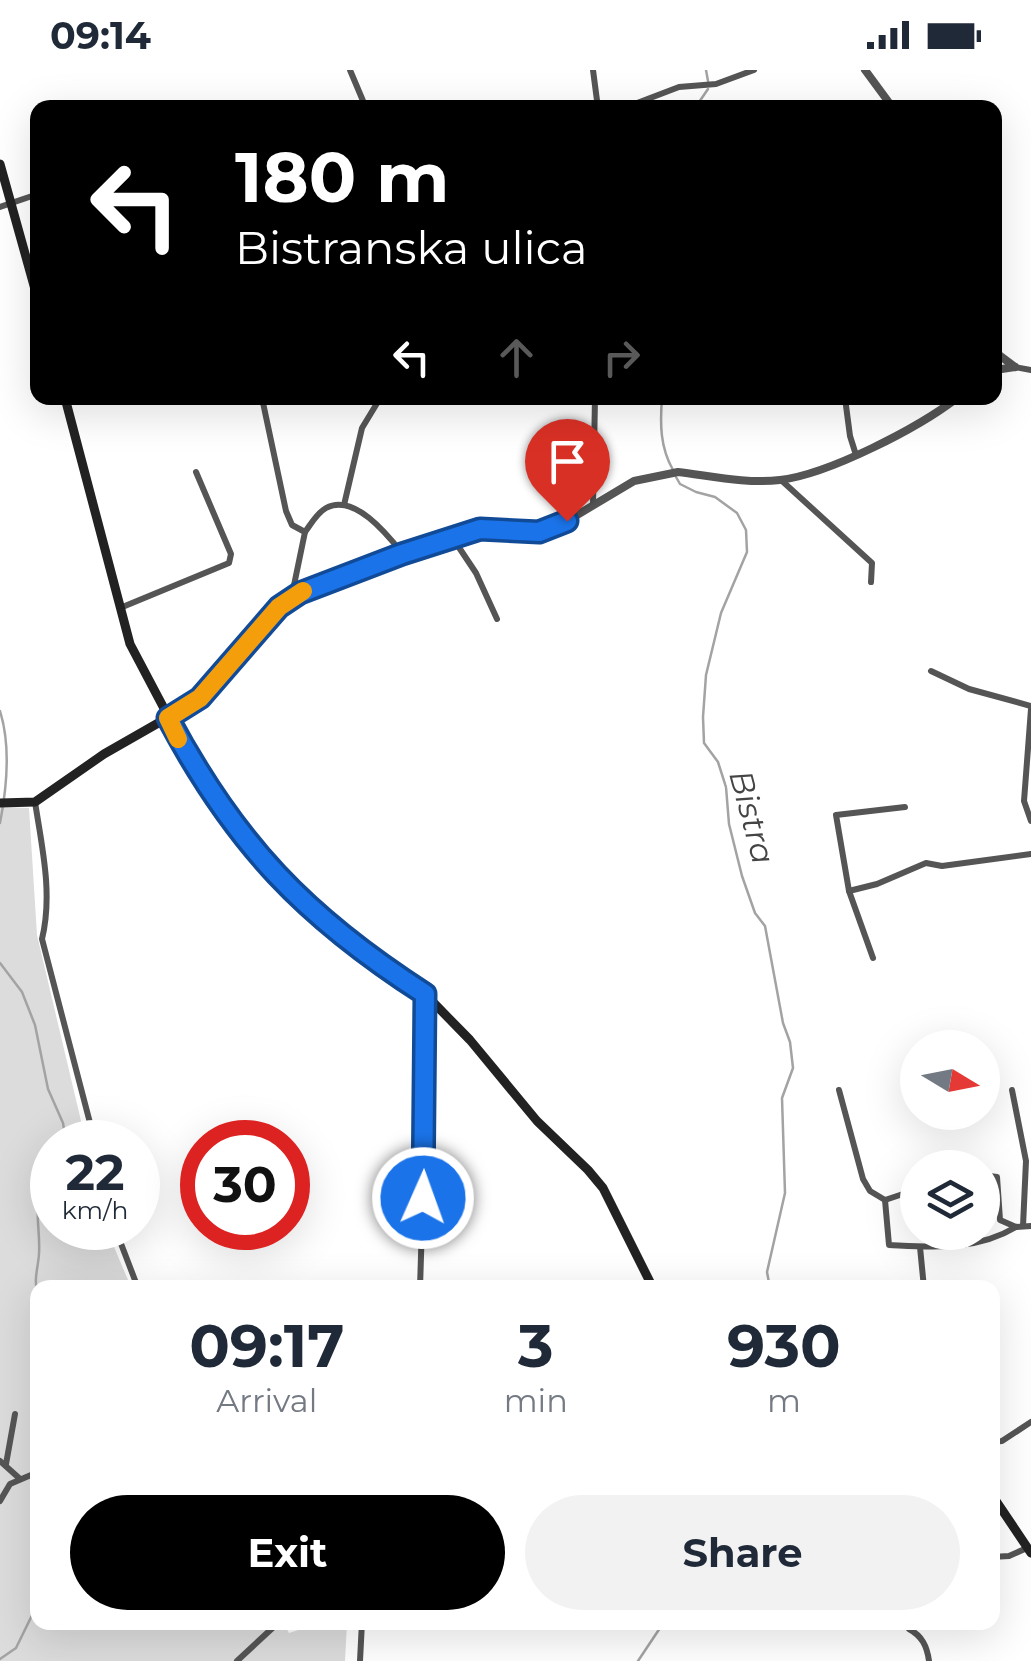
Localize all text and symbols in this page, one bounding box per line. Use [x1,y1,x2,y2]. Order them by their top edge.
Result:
text: 09:14 [50,12,151,59]
text: 180 m [235,134,449,220]
icon: left [70,140,200,270]
text: Bistranska ulica [235,220,588,275]
icon: left [384,330,439,385]
icon: ahead [489,330,544,385]
icon: right [594,330,649,385]
pin [525,419,610,522]
icon: arrive [540,434,595,489]
water label: Bistra [721,766,784,868]
north arrow [900,1030,1000,1130]
map controls [900,1030,1000,1250]
speed limit sign: 30 [180,1120,310,1250]
text: 22 [66,1142,125,1203]
position arrow [371,1146,475,1250]
button: layers [900,1150,1000,1250]
text: km/h [62,1195,128,1225]
text: 09:17 [189,1309,345,1382]
text: 3 [518,1309,554,1382]
text: 930 [727,1309,841,1382]
text: Arrival [216,1381,317,1420]
text: min [504,1381,568,1420]
text: m [767,1381,801,1420]
button: Exit [70,1495,505,1610]
button: Share [525,1495,960,1610]

